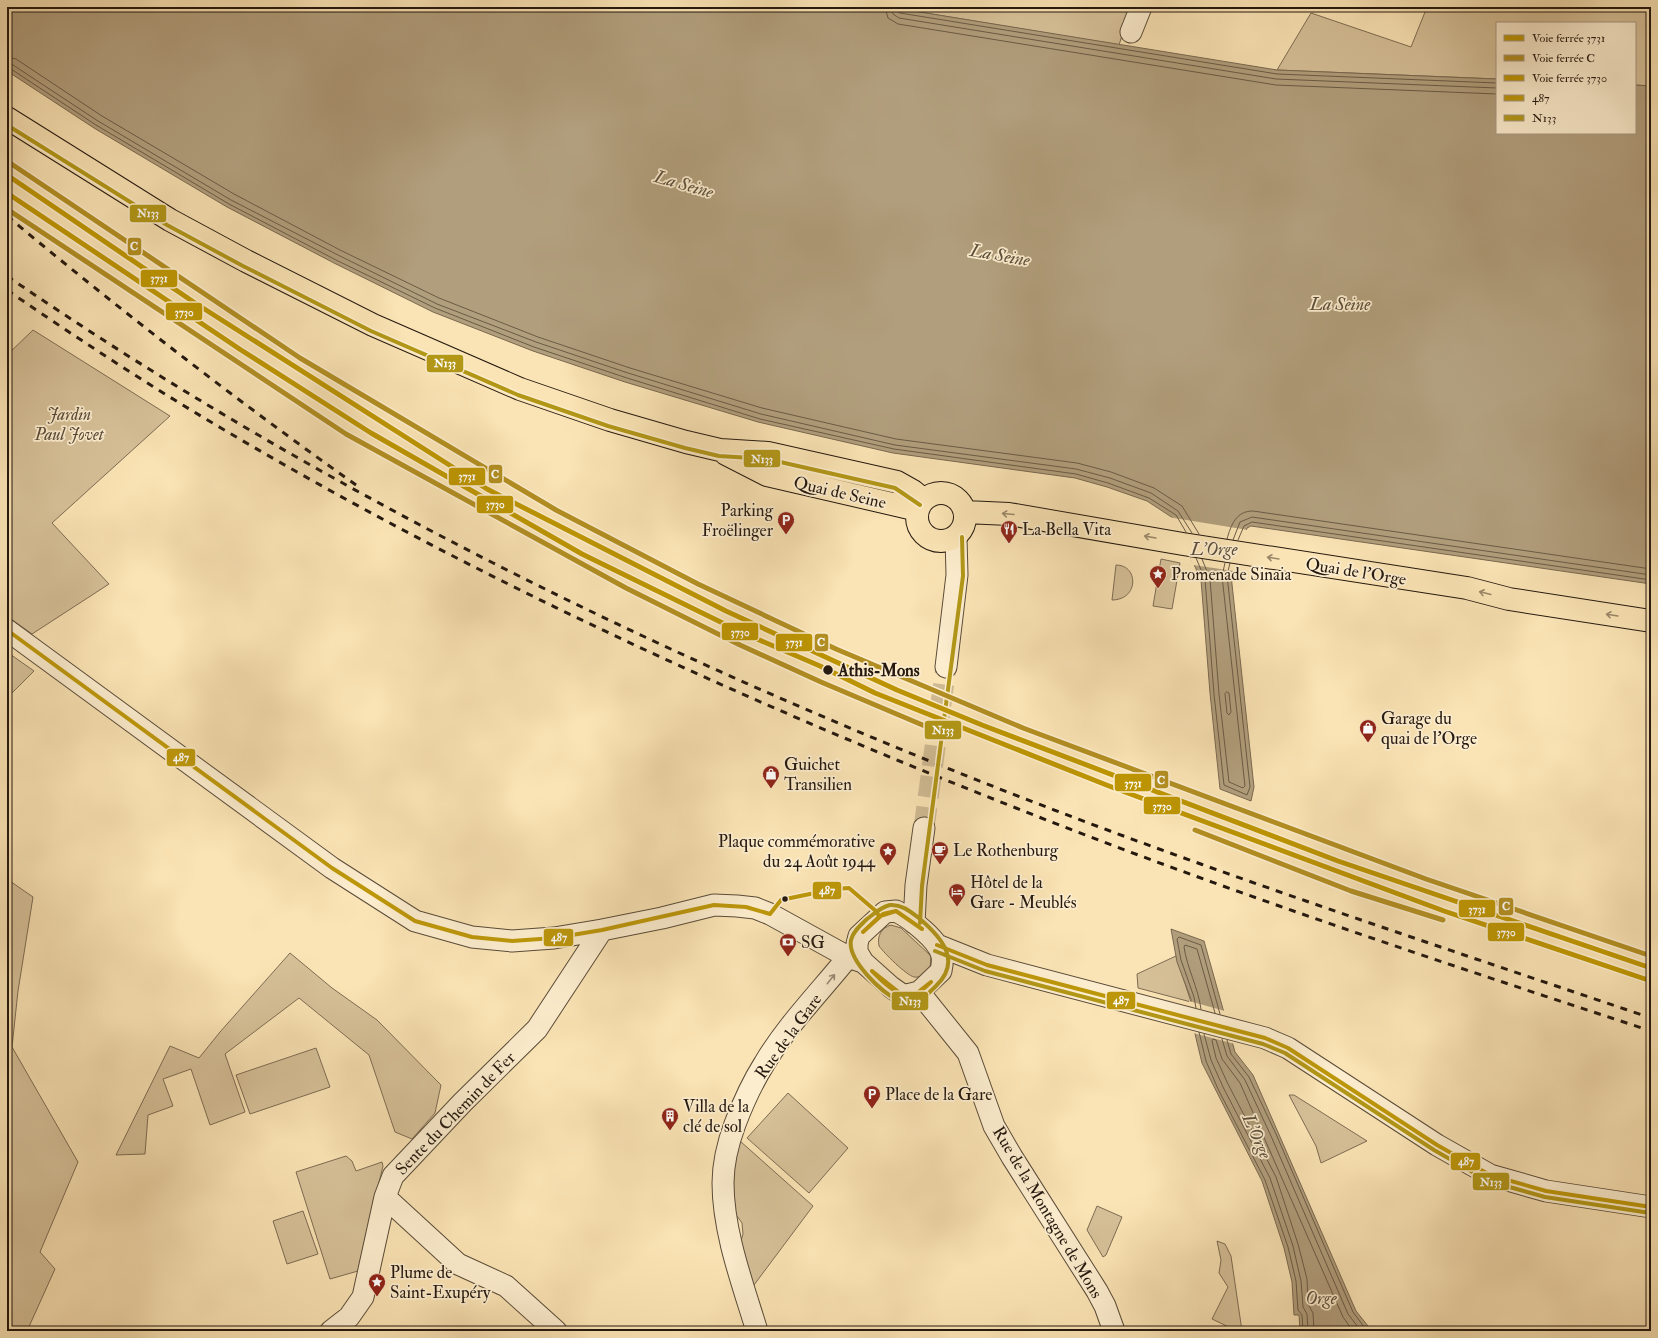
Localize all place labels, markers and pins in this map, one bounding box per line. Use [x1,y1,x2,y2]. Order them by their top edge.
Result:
place label: Parking Froëlinger [702,500,774,541]
parking icon: Parking Froëlinger [776,510,796,535]
restaurant icon: La Bella Vita [999,519,1019,544]
place label: La Bella Vita [1022,519,1112,540]
place icon: Promenade Sinaia [1148,564,1168,589]
place label: Promenade Sinaia [1171,564,1292,585]
place label: Athis-Mons [837,660,920,681]
marker: Athis-Mons [821,663,835,677]
place label: Garage du quai de l'Orge [1381,708,1477,749]
shop icon: Garage du quai de l'Orge [1358,718,1378,743]
place label: Guichet Transilien [784,754,852,795]
shop icon: Guichet Transilien [761,764,781,789]
place label: Plaque commémorative du 24 Août 1944 [718,831,876,872]
cafe icon: Le Rothenburg [930,840,950,865]
place label: Le Rothenburg [953,840,1059,861]
place icon: Plaque commémorative du 24 Août 1944 [878,841,898,866]
place label: Hôtel de la Gare - Meublés [970,872,1077,913]
hotel icon: Hôtel de la Gare - Meublés [947,882,967,907]
unlabelled marker [780,894,790,904]
bank icon: SG [778,932,798,957]
place label: SG [801,932,825,953]
parking icon: Place de la Gare [862,1084,882,1109]
place label: Place de la Gare [885,1084,992,1105]
place label: Villa de la clé de sol [683,1096,750,1137]
building icon: Villa de la clé de sol [660,1106,680,1131]
place label: Plume de Saint-Exupéry [390,1262,491,1304]
place icon: Plume de Saint-Exupéry [367,1272,387,1297]

